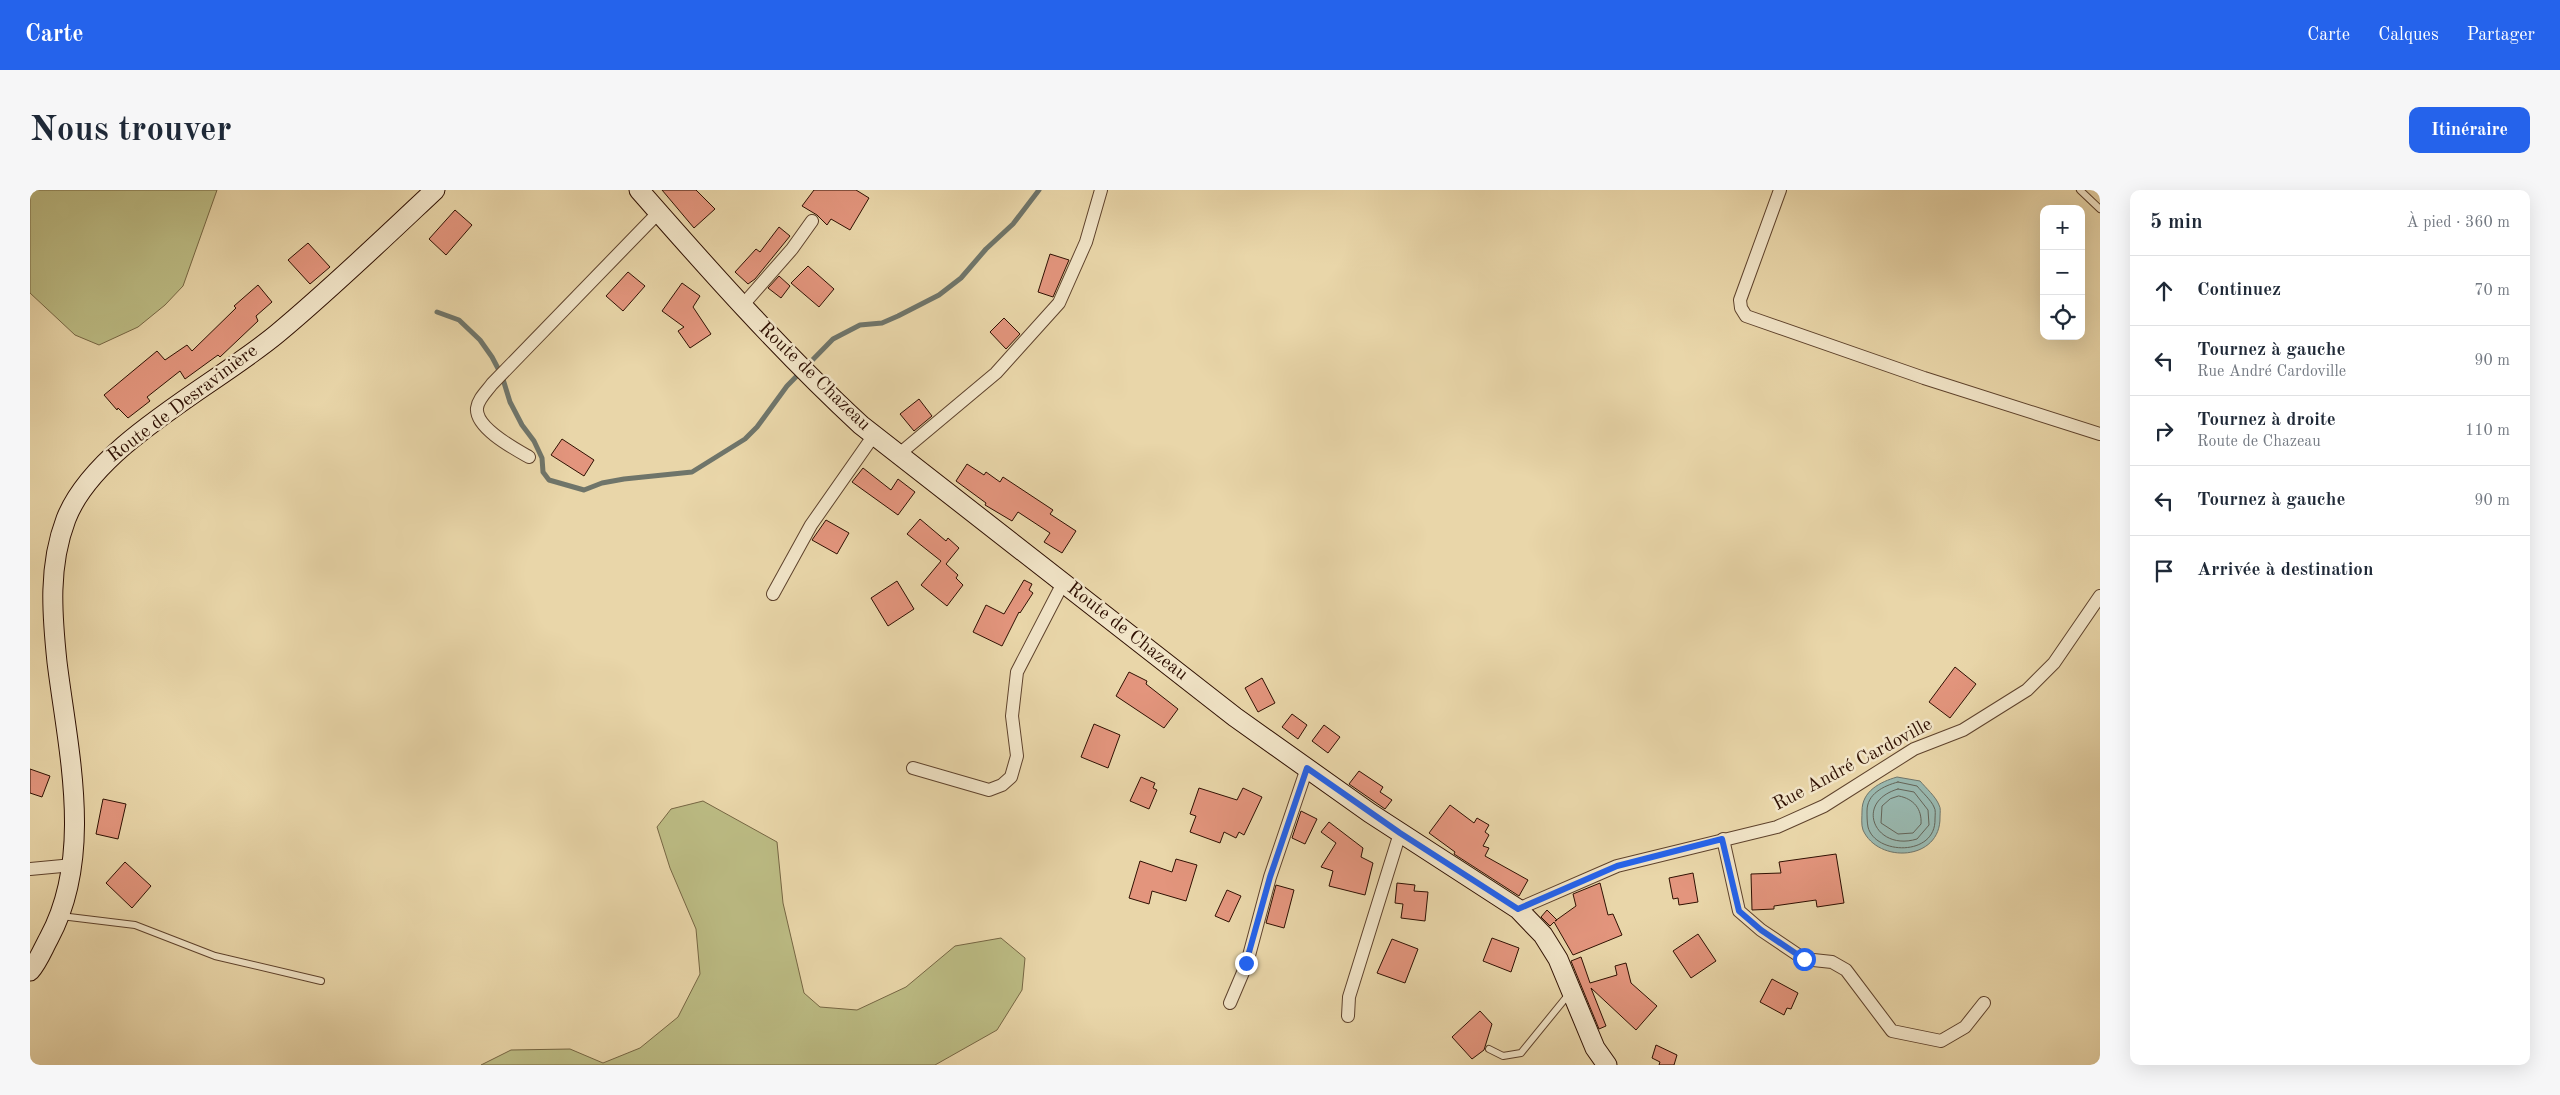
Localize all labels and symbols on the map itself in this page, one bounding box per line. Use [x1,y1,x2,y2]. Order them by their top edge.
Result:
street label: Route de Chazeau [755,319,873,435]
street label: Route de Desravinière [105,342,261,466]
street label: Route de Chazeau [1063,579,1191,685]
street label: Rue André Cardoville [1770,715,1936,815]
route start [1793,948,1816,971]
route end [1235,952,1258,975]

